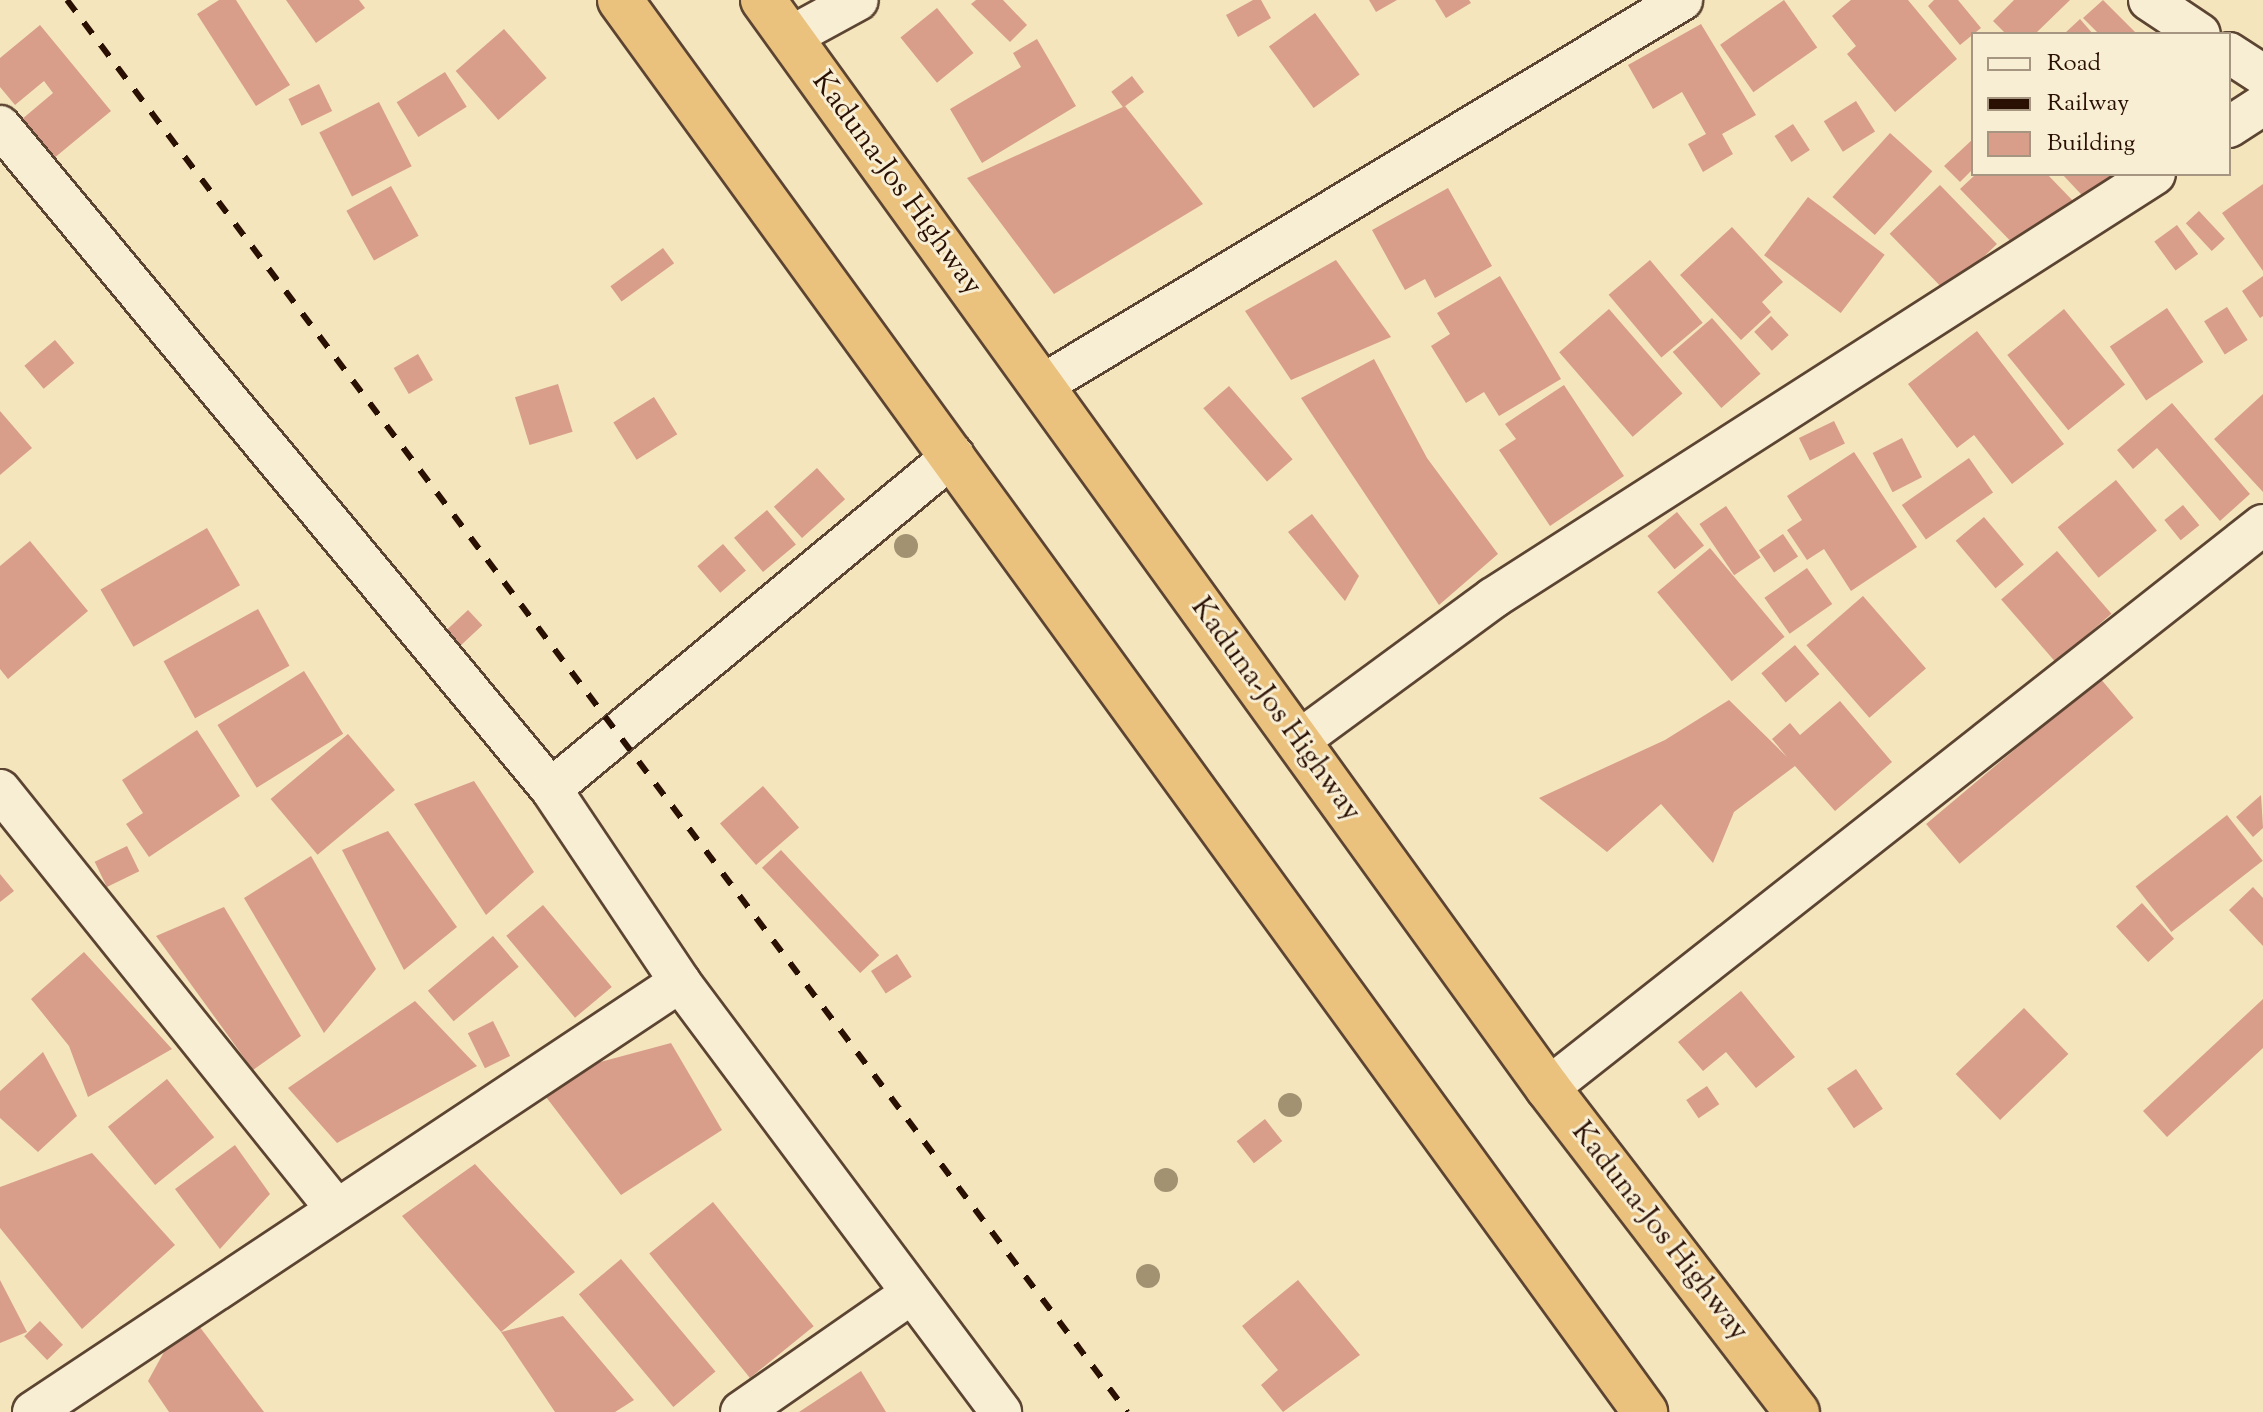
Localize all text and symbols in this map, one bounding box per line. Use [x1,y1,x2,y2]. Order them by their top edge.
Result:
legend [1971,32,2231,176]
text: Road [2047,47,2101,81]
street label: Kaduna-Jos Highway [803,65,989,303]
text: Railway [2047,87,2129,121]
text: Building [2047,127,2135,161]
street label: Kaduna-Jos Highway [1182,591,1368,829]
street label: Kaduna-Jos Highway [1562,1115,1756,1349]

